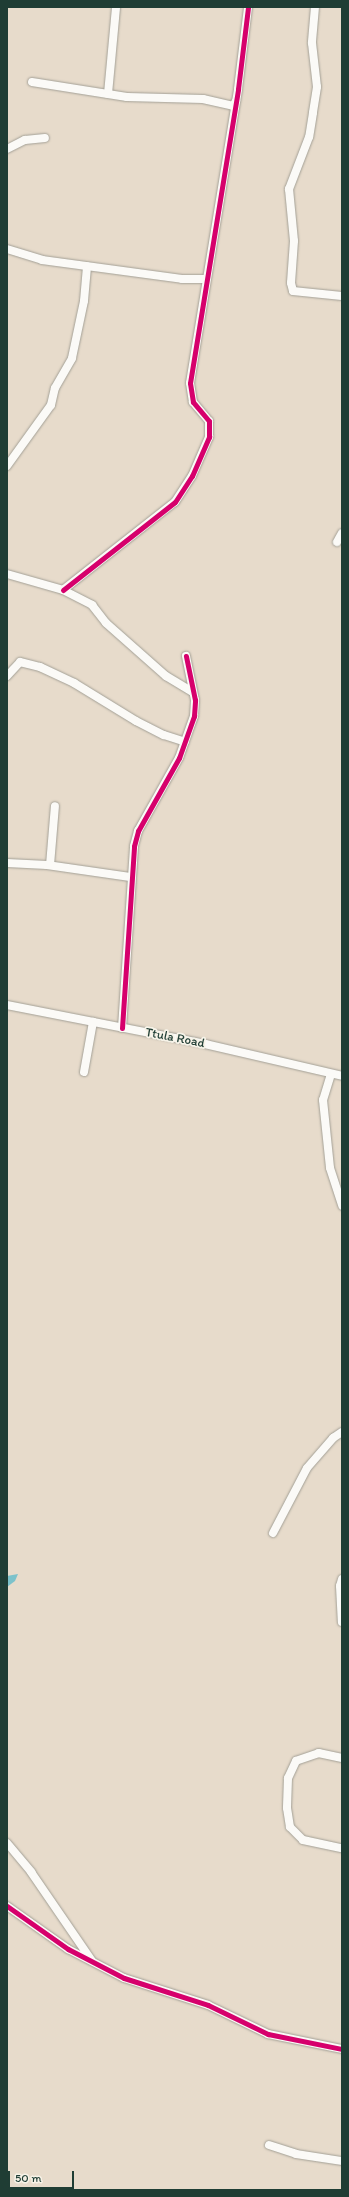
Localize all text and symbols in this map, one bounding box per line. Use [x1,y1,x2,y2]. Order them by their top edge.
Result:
street label: Ttula Road [144,1025,206,1051]
scale bar [10,2163,76,2189]
text: 50 m [15,2171,41,2185]

